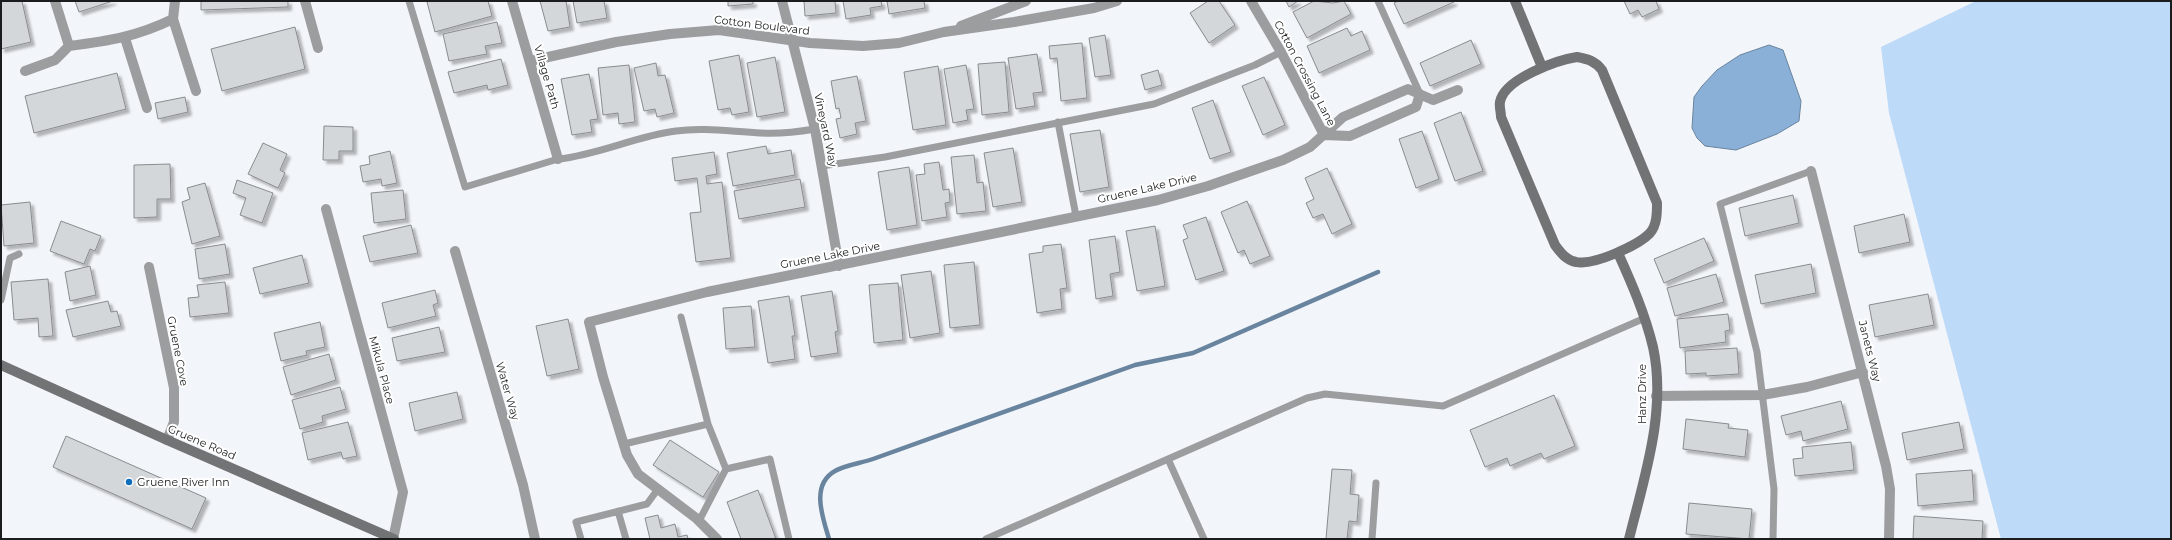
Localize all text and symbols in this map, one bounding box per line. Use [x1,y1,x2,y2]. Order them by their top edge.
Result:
street label: Cotton Boulevard [713,12,811,38]
street label: Cotton Crossing Lane [1271,18,1339,129]
street label: Village Path [531,43,563,111]
street label: Vineyard Way [811,92,841,168]
street label: Gruene Lake Drive [1096,170,1198,206]
street label: Gruene Lake Drive [779,238,882,272]
street label: Gruene Cove [164,315,192,387]
street label: Janets Way [1855,318,1884,383]
street label: Mikula Place [366,335,398,406]
street label: Water Way [493,360,523,422]
street label: Hanz Drive [1635,364,1649,424]
street label: Gruene Road [166,421,238,463]
place label: Gruene River Inn [137,475,230,489]
marker: Gruene River Inn [124,477,134,487]

